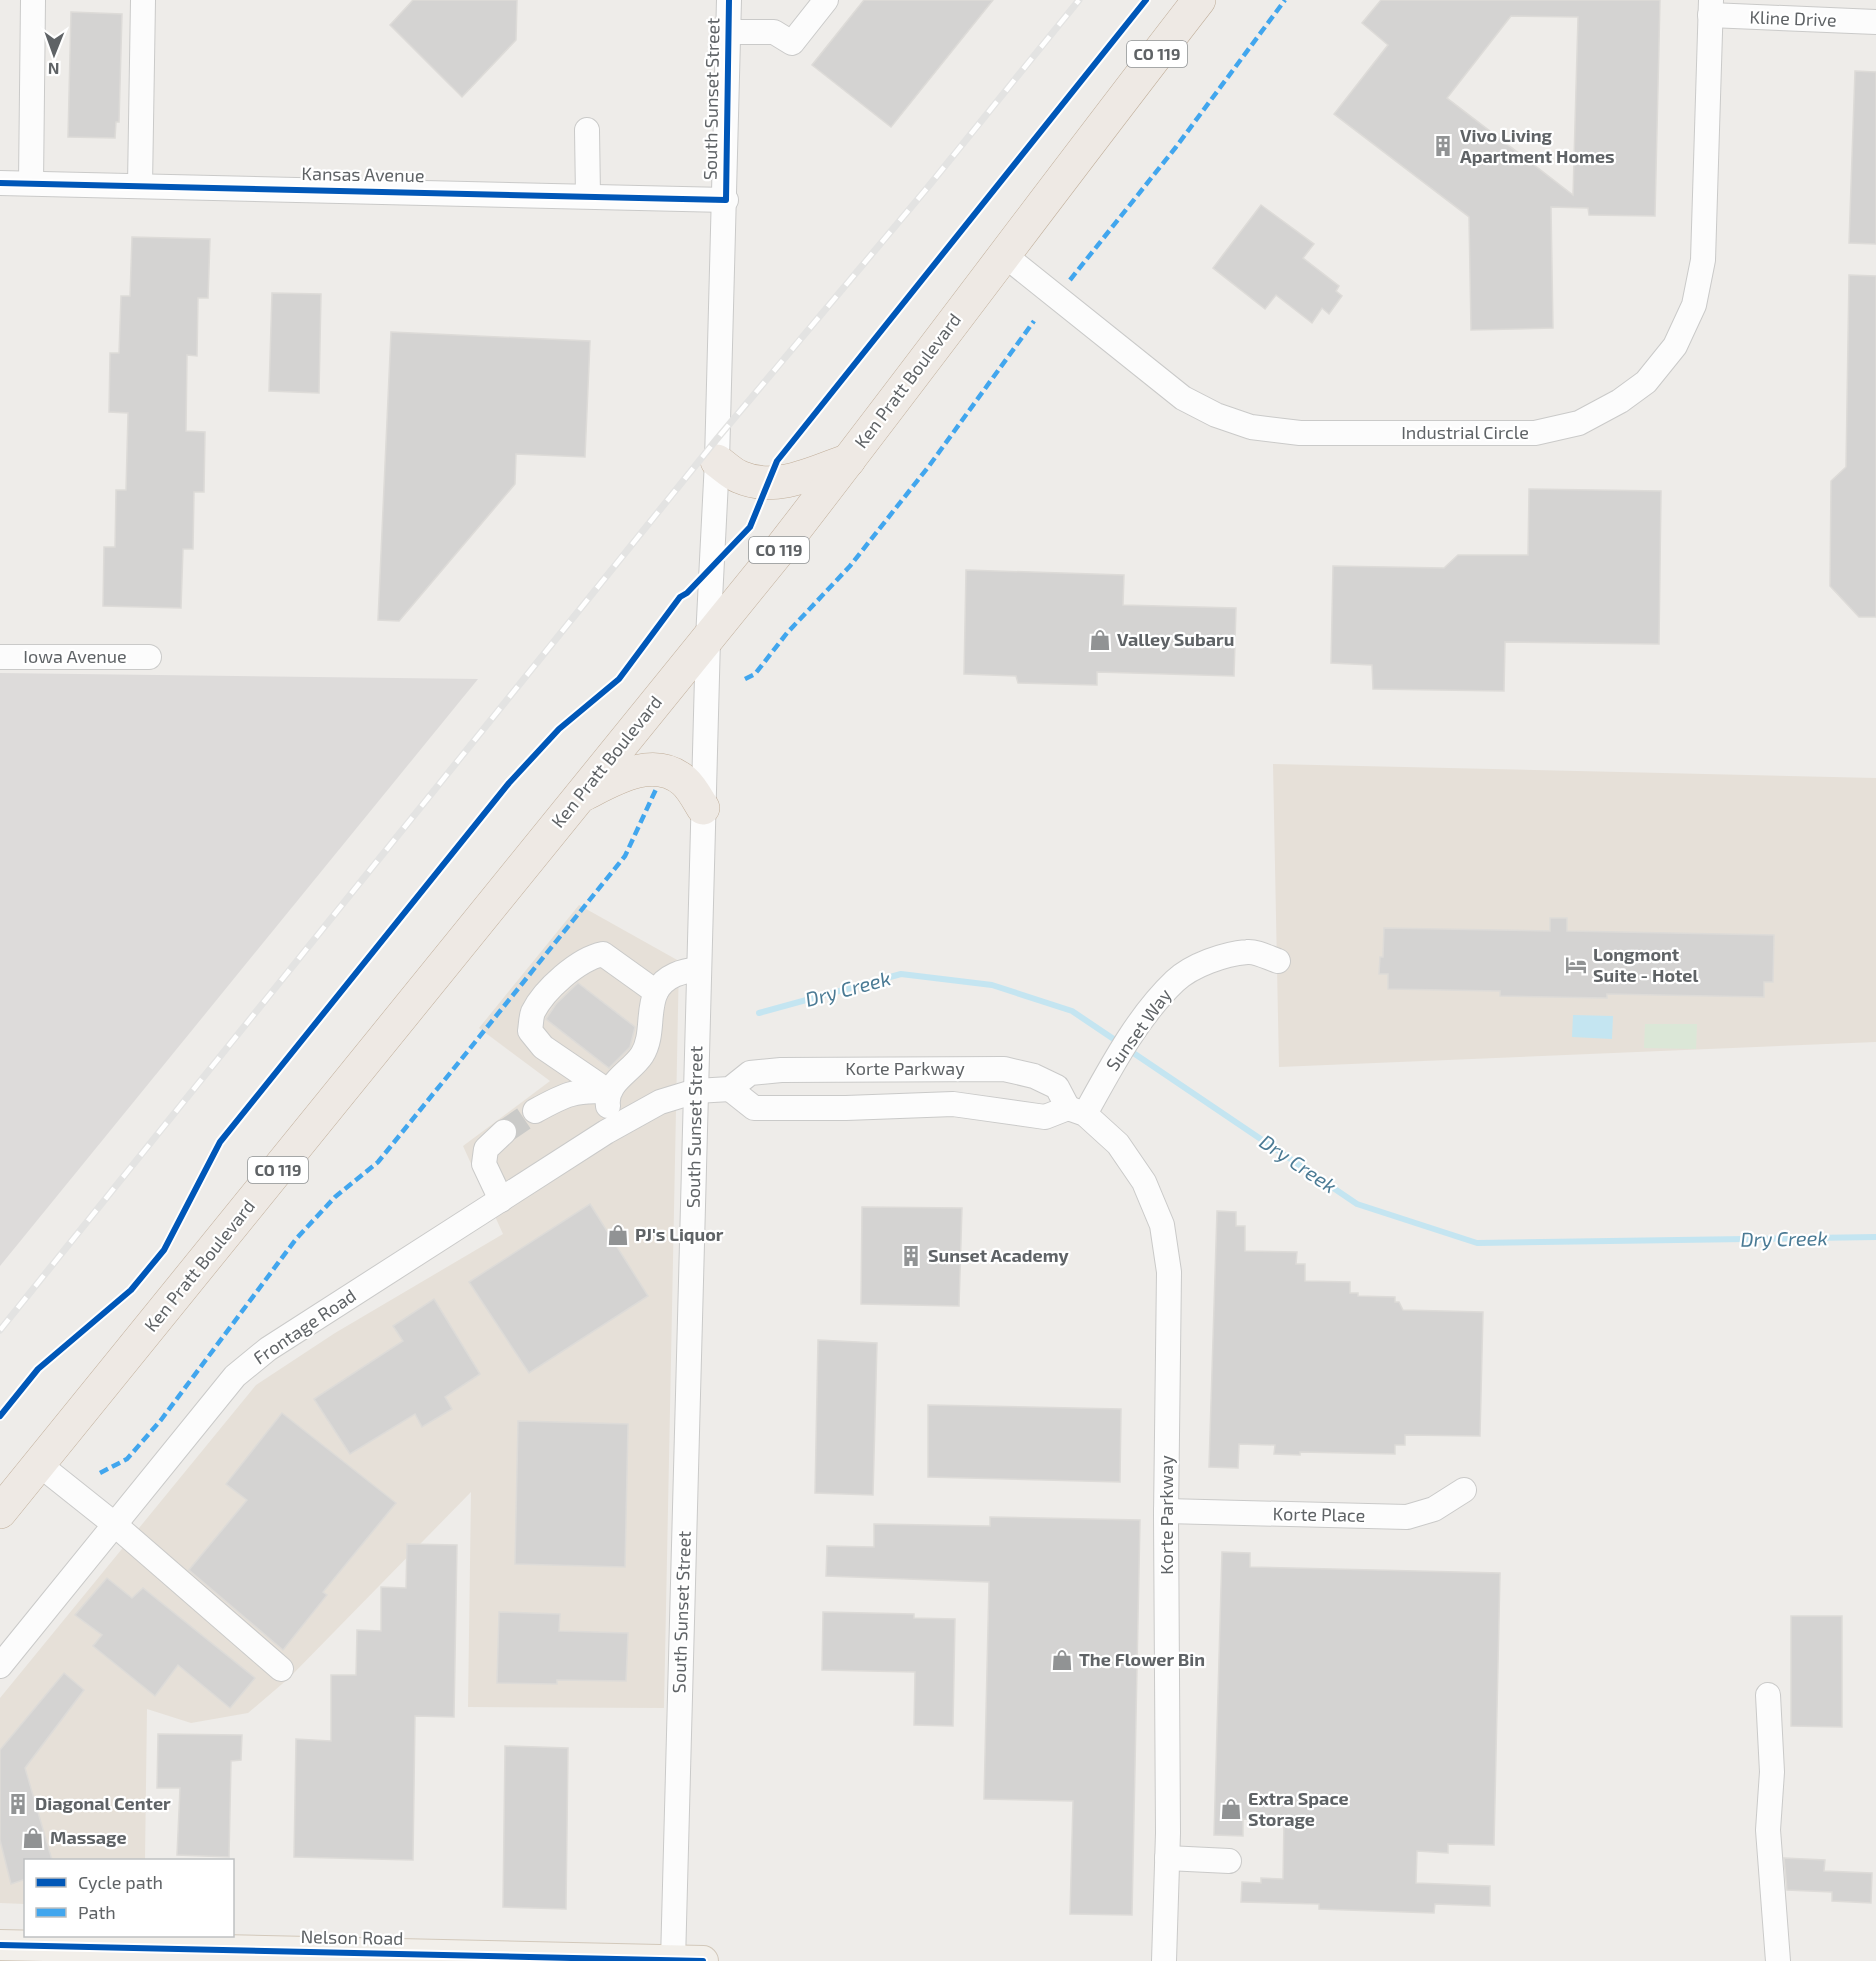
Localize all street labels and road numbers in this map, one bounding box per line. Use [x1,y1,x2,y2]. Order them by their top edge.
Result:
street label: Kline Drive [1749,5,1837,31]
street label: South Sunset Street [699,17,723,180]
road number: CO 119 [1127,41,1187,67]
street label: Kansas Avenue [301,162,425,186]
street label: Ken Pratt Boulevard [849,309,965,452]
street label: Industrial Circle [1401,421,1529,443]
road number: CO 119 [749,537,809,563]
street label: Iowa Avenue [23,645,127,667]
street label: Ken Pratt Boulevard [546,691,666,832]
street label: Sunset Way [1101,984,1176,1075]
street label: South Sunset Street [682,1045,706,1208]
street label: Korte Parkway [845,1057,965,1079]
road number: CO 119 [248,1157,308,1183]
street label: Ken Pratt Boulevard [139,1195,259,1336]
street label: Frontage Road [249,1284,360,1369]
street label: Korte Parkway [1155,1455,1177,1575]
street label: Korte Place [1273,1502,1365,1526]
street label: South Sunset Street [667,1530,695,1694]
street label: Nelson Road [300,1925,404,1949]

